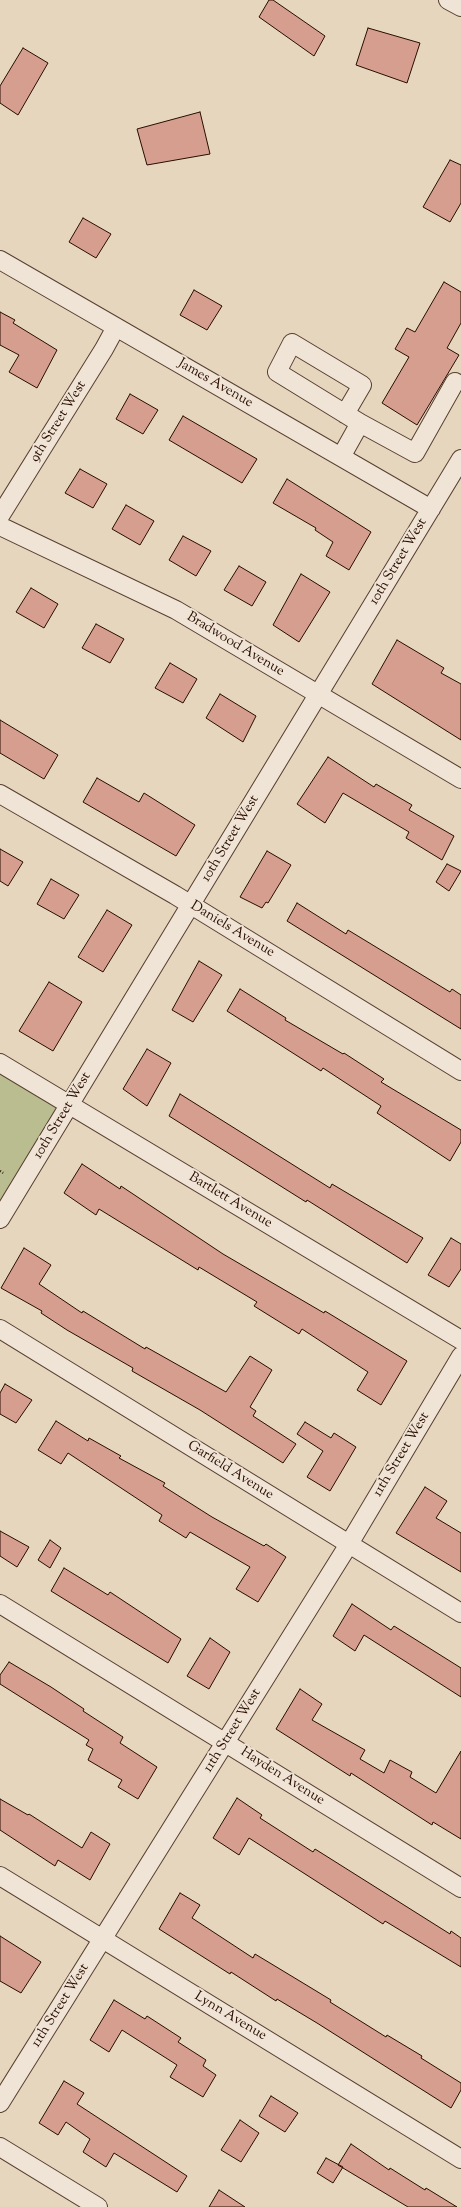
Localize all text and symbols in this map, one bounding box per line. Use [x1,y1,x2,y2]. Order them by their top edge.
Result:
street label: James Avenue [175,356,255,412]
street label: 9th Street West [27,378,91,466]
street label: 10th Street West [367,516,431,608]
street label: Bradwood Avenue [183,609,287,681]
street label: 10th Street West [199,793,263,885]
street label: Daniels Avenue [187,898,277,962]
street label: 10th Street West [31,1070,95,1162]
street label: Bartlett Avenue [185,1169,275,1233]
street label: 11th Street West [370,1410,434,1500]
street label: Garfield Avenue [184,1438,276,1504]
street label: 11th Street West [201,1686,265,1776]
street label: Hayden Avenue [237,1744,327,1810]
street label: 11th Street West [29,1961,93,2051]
street label: Lynn Avenue [191,1989,269,2045]

